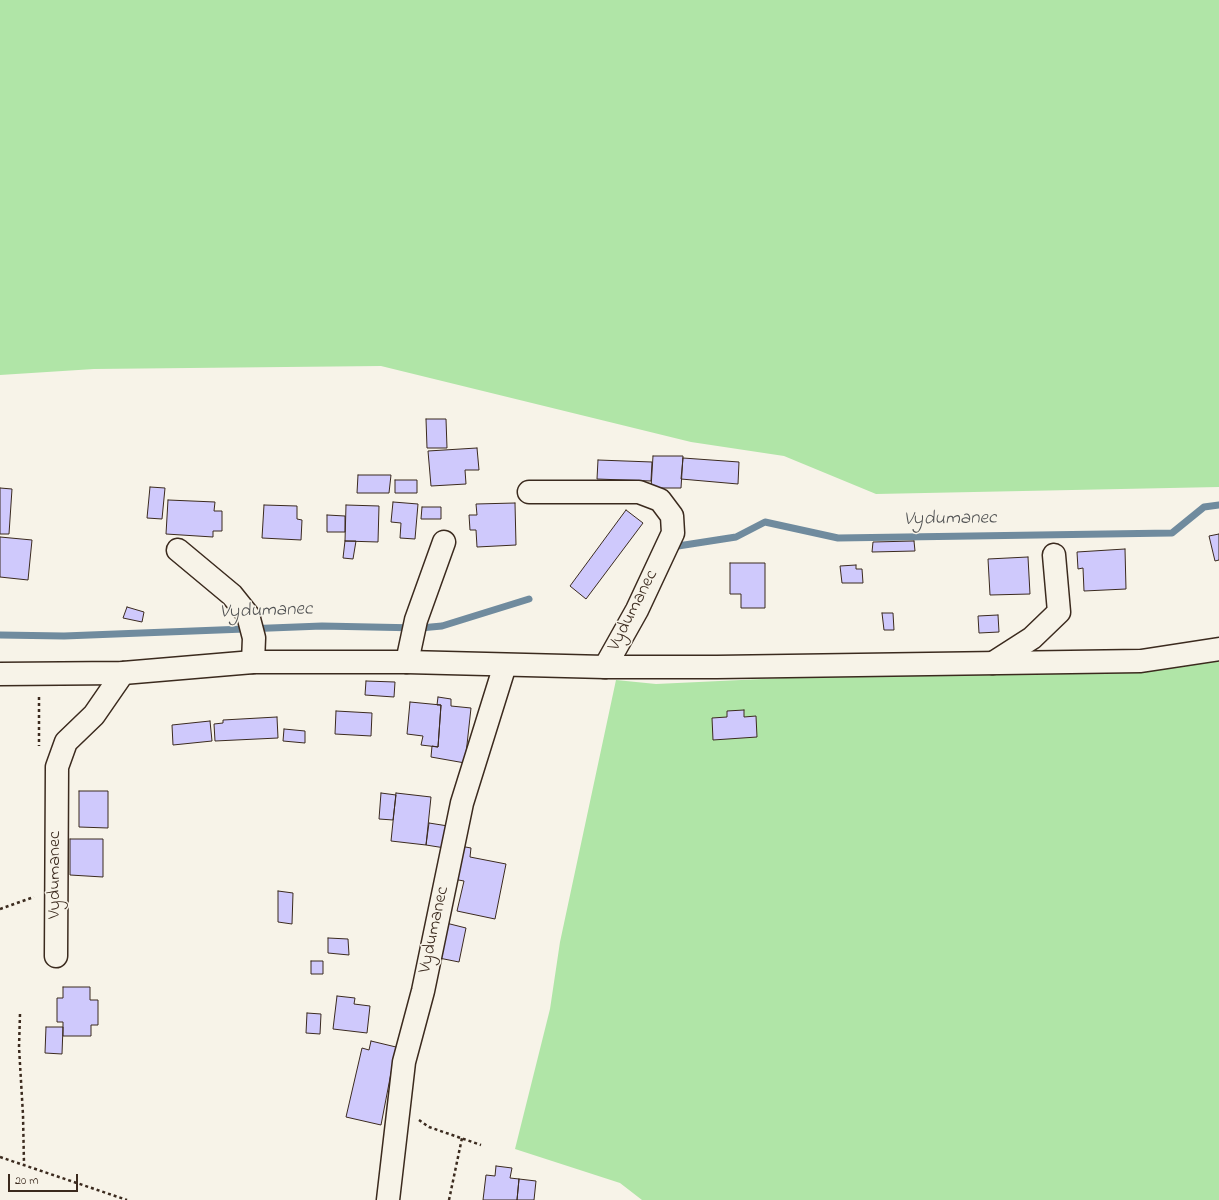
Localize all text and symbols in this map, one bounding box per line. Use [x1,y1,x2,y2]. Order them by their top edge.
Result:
water label: Vydumanec [903,508,997,532]
street label: Vydumanec [604,567,664,655]
water label: Vydumanec [219,599,313,625]
street label: Vydumanec [45,831,67,919]
street label: Vydumanec [415,885,455,975]
scale bar [10,1166,80,1192]
text: 20 m [15,1172,38,1190]

